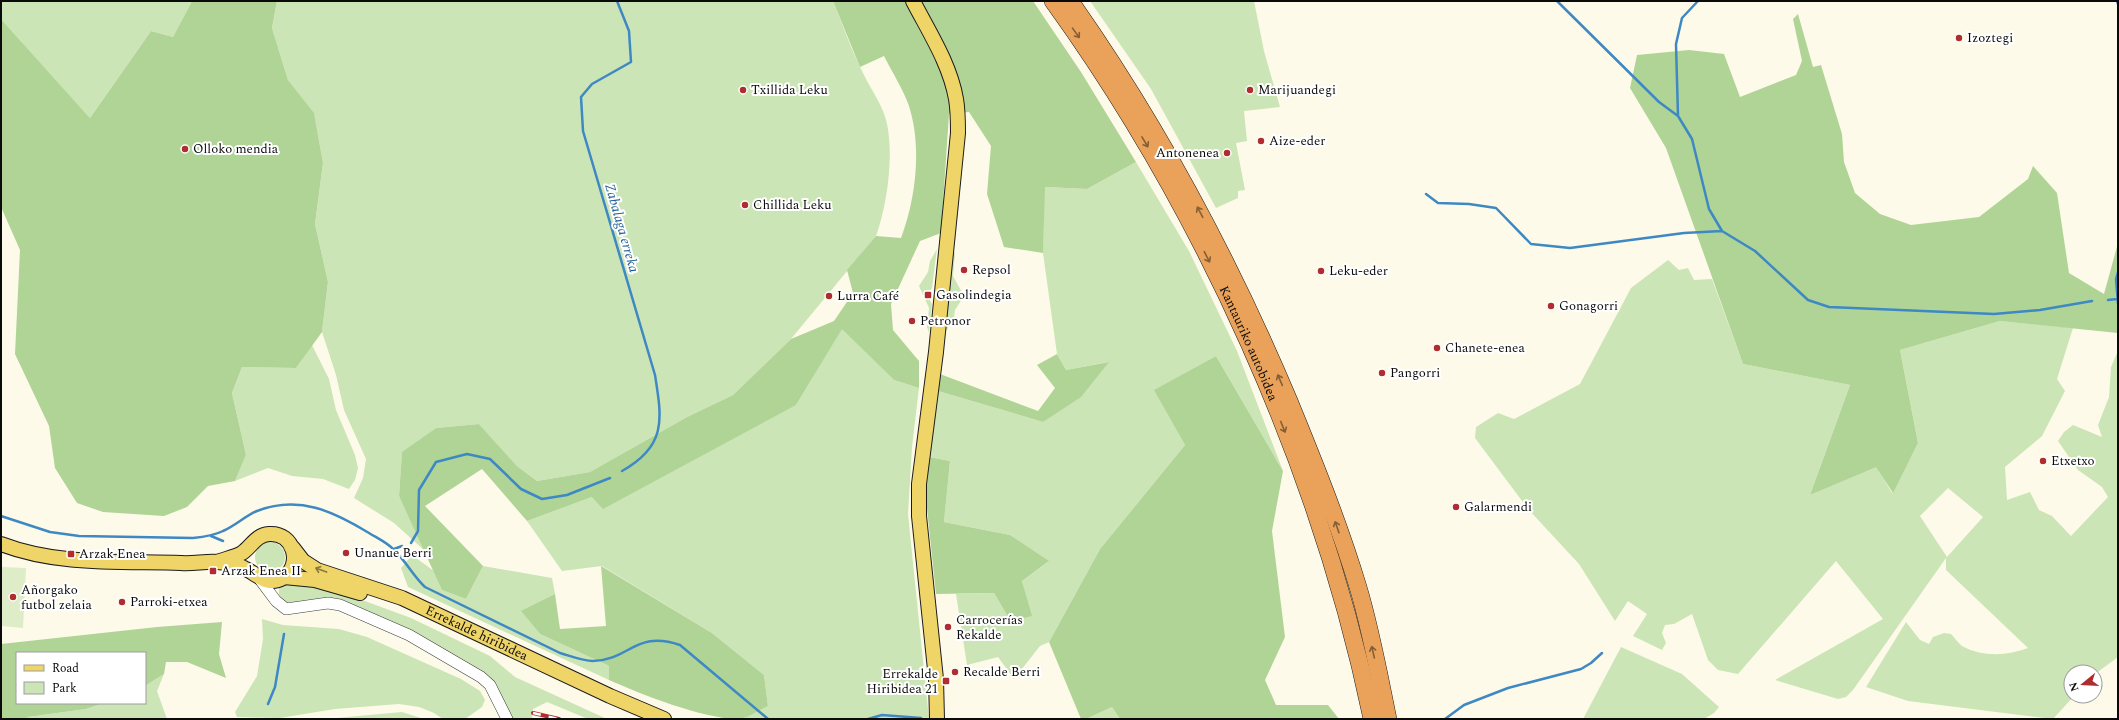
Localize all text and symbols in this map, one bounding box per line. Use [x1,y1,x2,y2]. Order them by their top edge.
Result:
one-way arrow [1071,27,1080,38]
place label: Izoztegi [1967,28,2013,48]
marker: Izoztegi [1954,33,1964,43]
place label: Txillida Leku [751,80,828,100]
place label: Marijuandegi [1258,80,1336,100]
marker: Txillida Leku [738,85,748,95]
marker: Marijuandegi [1245,85,1255,95]
place label: Aize-eder [1269,131,1325,151]
one-way arrow [1142,136,1150,148]
marker: Aize-eder [1256,136,1266,146]
place label: Olloko mendia [193,139,279,159]
place label: Antonenea [1156,143,1220,163]
marker: Olloko mendia [180,144,190,154]
marker: Antonenea [1222,148,1232,158]
water label: Zabalaga erreka [599,181,645,275]
place label: Chillida Leku [753,195,832,215]
marker: Chillida Leku [740,200,750,210]
one-way arrow [1195,206,1203,218]
one-way arrow [1204,251,1211,263]
place label: Repsol [972,260,1011,280]
place label: Leku-eder [1329,261,1388,281]
marker: Repsol [959,265,969,275]
marker: Leku-eder [1316,266,1326,276]
street label: Kantauriko autobidea [1214,282,1283,405]
place label: Gasolindegia [936,285,1012,305]
place label: Lurra Café [837,286,899,306]
marker: Gasolindegia [923,290,933,300]
marker: Lurra Café [824,291,834,301]
place label: Gonagorri [1559,296,1618,316]
marker: Gonagorri [1546,301,1556,311]
place label: Petronor [920,311,971,331]
marker: Petronor [907,316,917,326]
place label: Chanete-enea [1445,338,1525,358]
marker: Chanete-enea [1432,343,1442,353]
place label: Pangorri [1390,363,1440,383]
marker: Pangorri [1377,368,1387,378]
one-way arrow [1275,374,1283,386]
one-way arrow [1279,420,1287,432]
place label: Etxetxo [2051,451,2095,471]
marker: Etxetxo [2038,456,2048,466]
place label: Galarmendi [1464,497,1532,517]
marker: Galarmendi [1451,502,1461,512]
one-way arrow [1332,522,1340,534]
place label: Unanue Berri [354,543,432,563]
place label: Arzak Enea [79,544,146,564]
marker: Unanue Berri [341,548,351,558]
marker: Arzak Enea [66,549,76,559]
place label: Arzak Enea II [221,561,301,581]
marker: Arzak Enea II [208,566,218,576]
one-way arrow [315,566,327,574]
place label: Añorgako futbol zelaia [21,580,92,615]
marker: Añorgako futbol zelaia [8,592,18,602]
place label: Parroki-etxea [130,592,208,612]
marker: Parroki-etxea [117,597,127,607]
street label: Errekalde hiribidea [422,600,532,666]
place label: Carrocerías Rekalde [956,610,1023,645]
marker: Carrocerías Rekalde [943,622,953,632]
one-way arrow [1369,646,1377,659]
legend [16,652,146,704]
text: Road [52,659,79,678]
place label: Recalde Berri [963,662,1040,682]
place label: Errekalde Hiribidea 21 [867,664,938,699]
north arrow [2063,664,2103,704]
marker: Recalde Berri [950,667,960,677]
marker: Errekalde Hiribidea 21 [941,676,951,686]
text: Park [52,679,77,698]
text: N [2064,680,2083,694]

